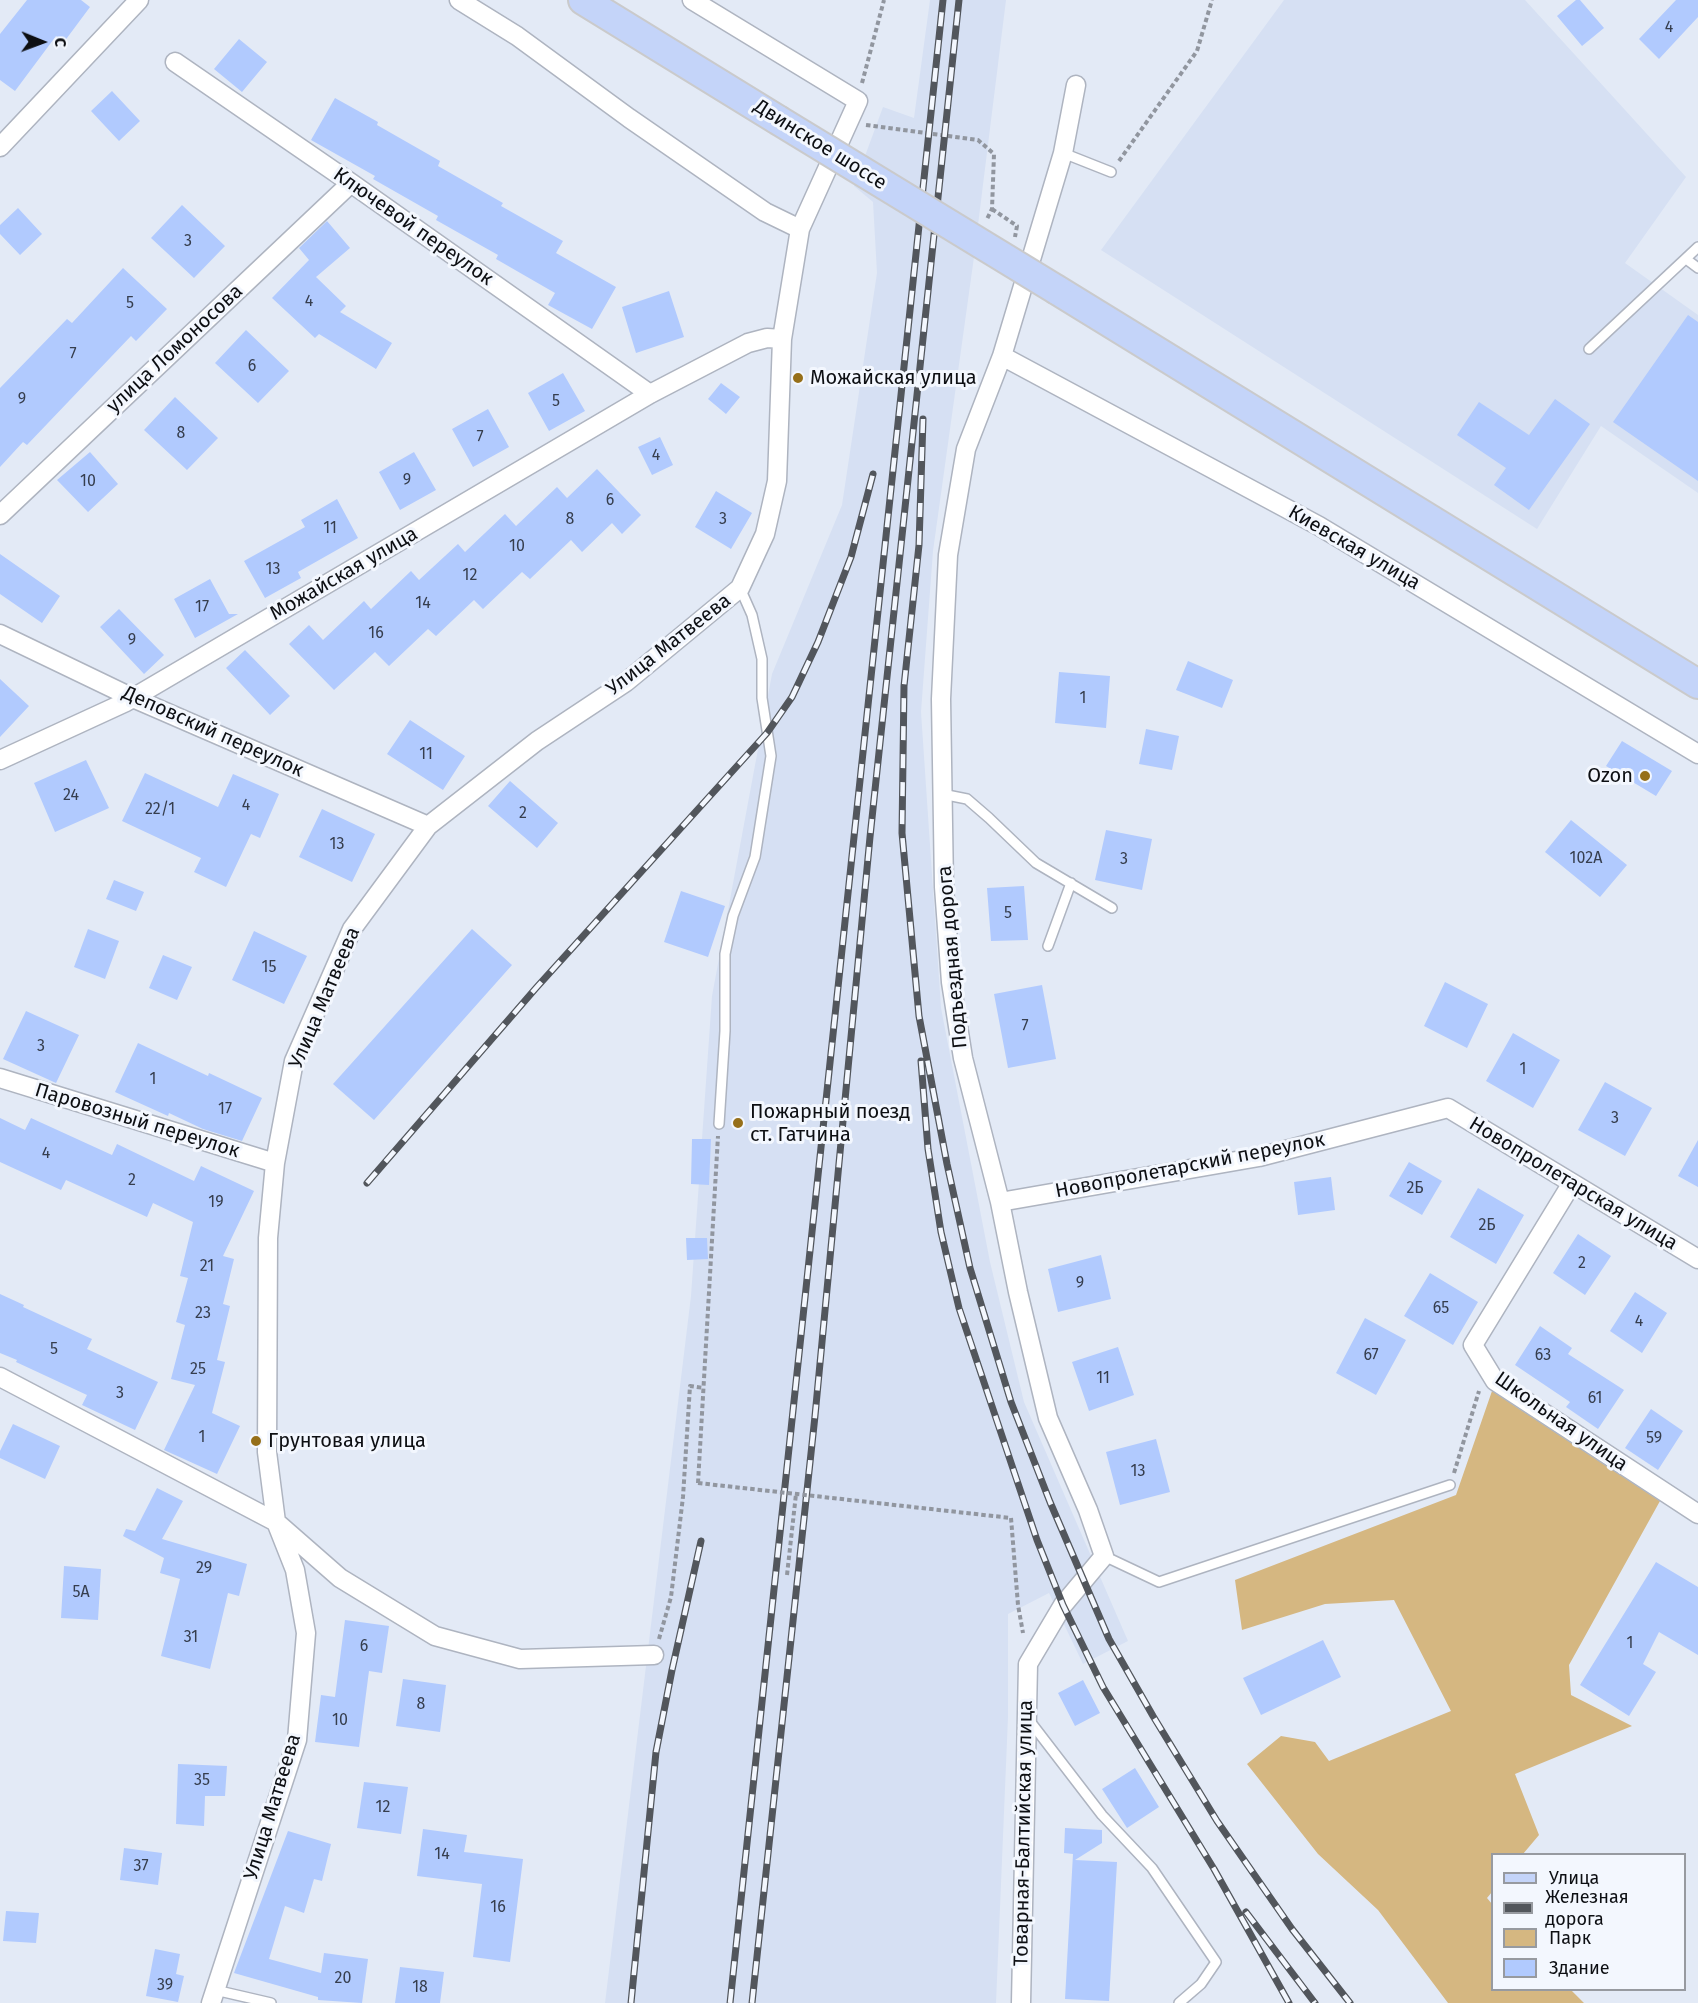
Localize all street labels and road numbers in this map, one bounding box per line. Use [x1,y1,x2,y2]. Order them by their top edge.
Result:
street label: Двинское шоссе [749,95,891,195]
street label: Ключевой переулок [328,163,498,291]
street label: улица Ломоносова [102,280,248,418]
street label: Киевская улица [1284,500,1424,596]
street label: Можайская улица [266,522,422,626]
street label: Улица Матвеева [602,589,736,701]
street label: Деповский переулок [119,681,307,783]
street label: Подъездная дорога [933,865,973,1049]
street label: Улица Матвеева [284,924,366,1072]
street label: Паровозный переулок [32,1078,242,1164]
street label: Новопролетарская улица [1464,1112,1682,1256]
street label: Новопролетарский переулок [1053,1128,1327,1204]
street label: Школьная улица [1490,1367,1632,1477]
street label: Товарная-Балтийская улица [1010,1700,1038,1966]
street label: Улица Матвеева [239,1731,307,1883]

